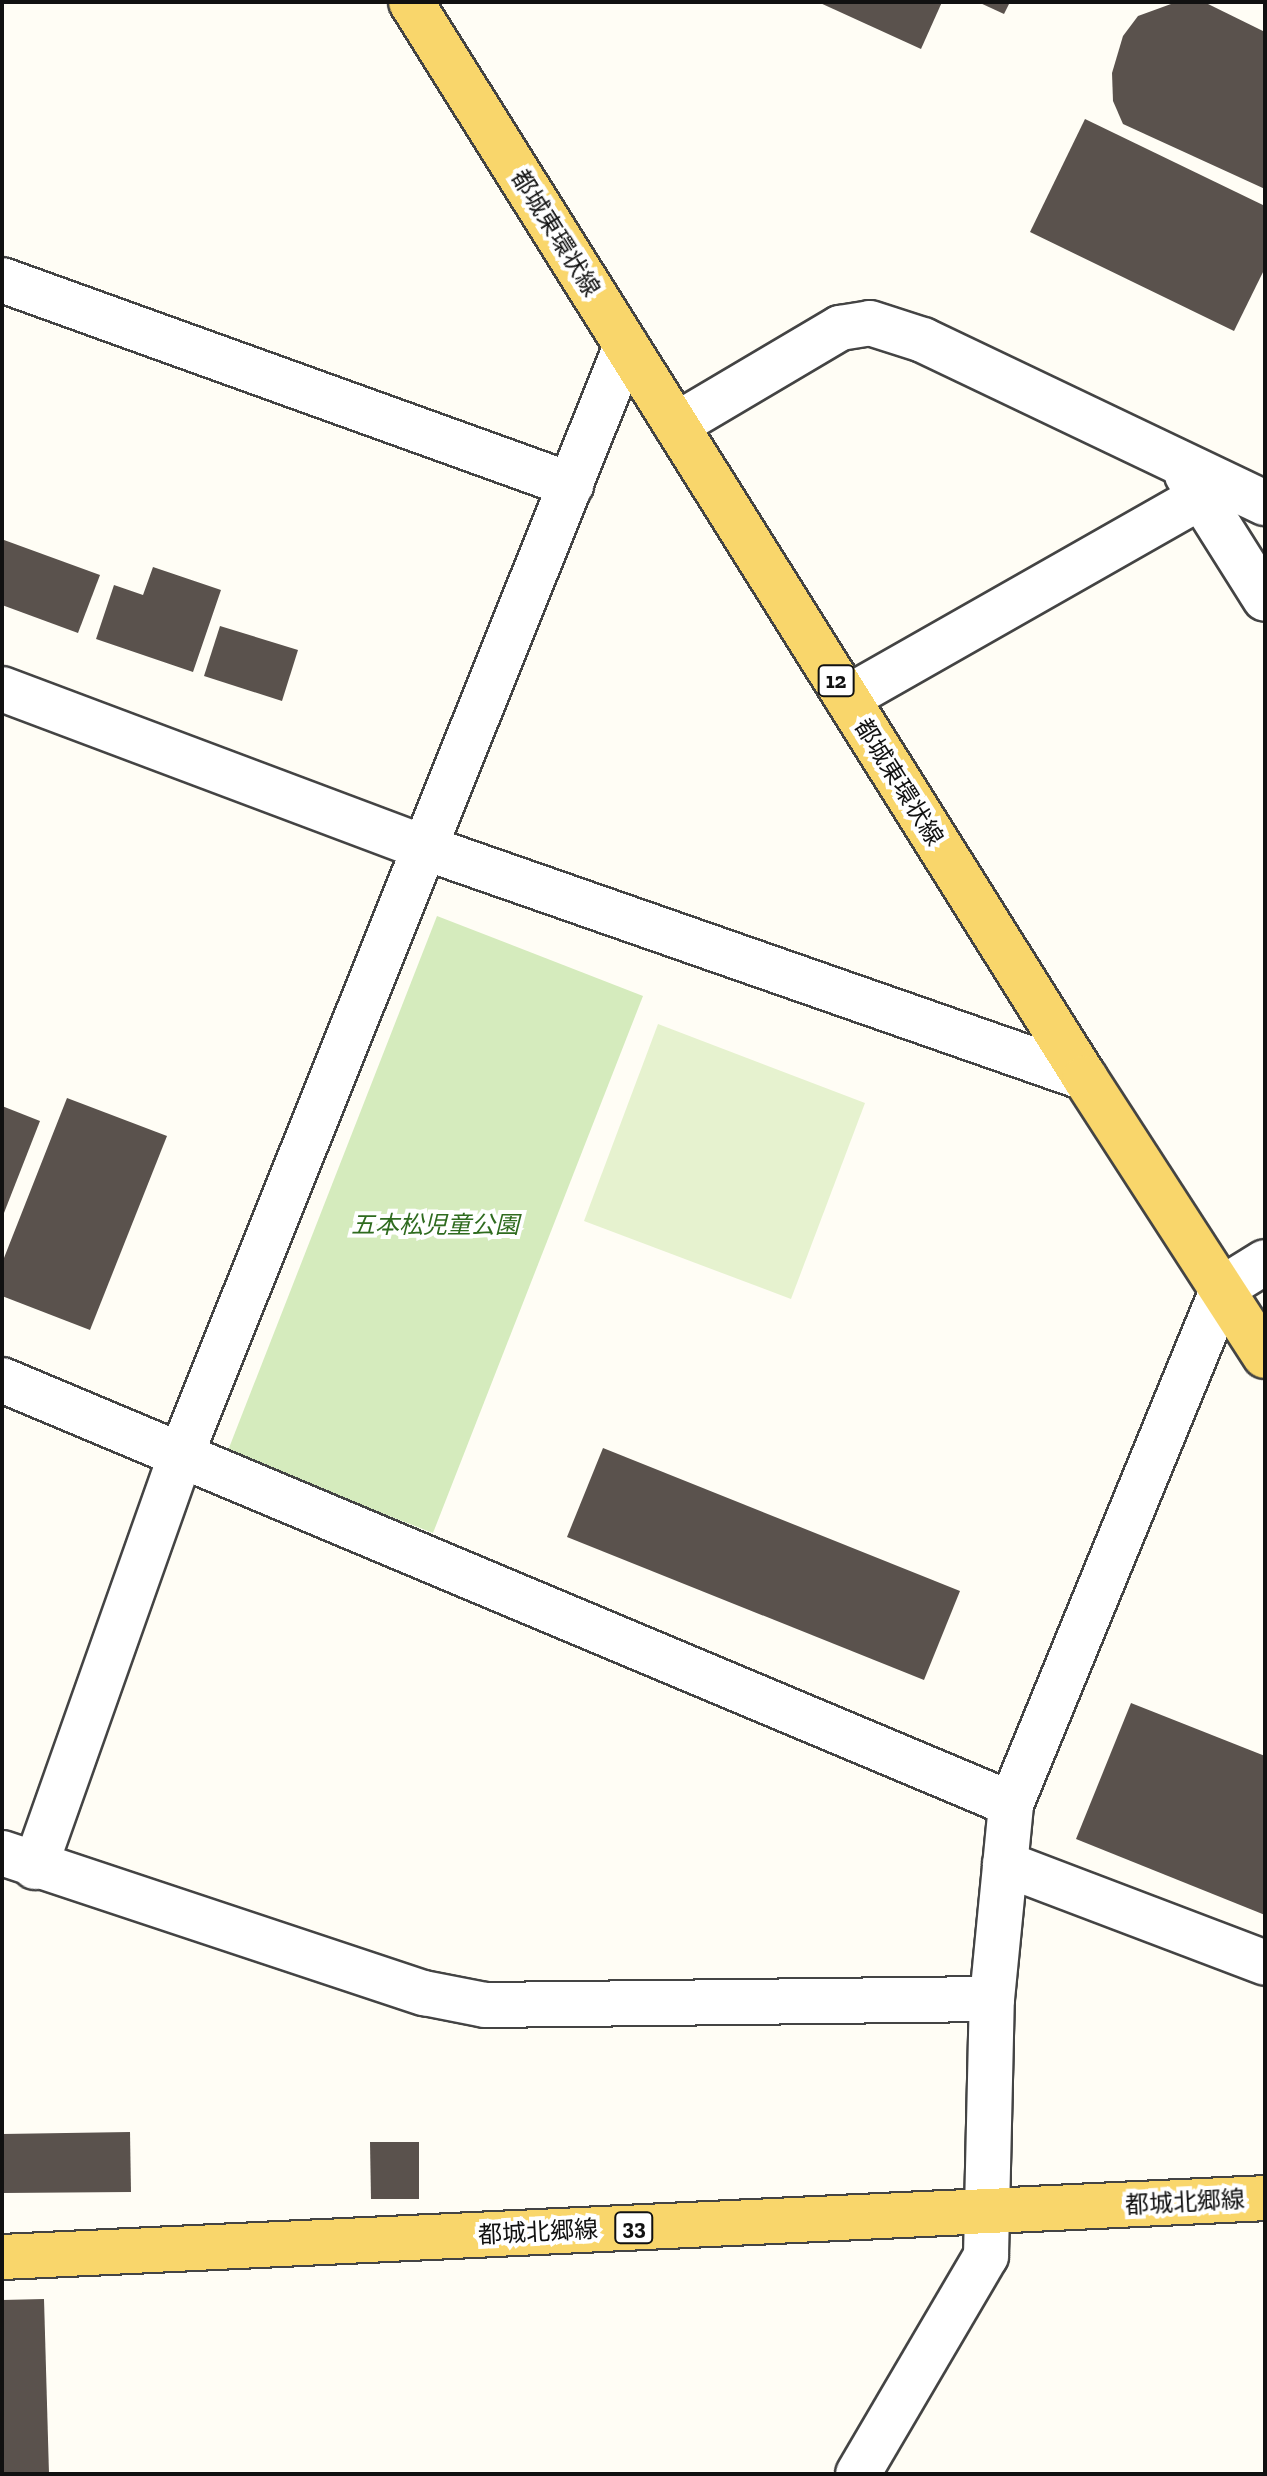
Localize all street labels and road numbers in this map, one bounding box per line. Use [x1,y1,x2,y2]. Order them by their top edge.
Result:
street label: 都城東環状線 [506,164,606,302]
road number: 12 [816,663,856,699]
street label: 都城東環状線 [849,713,949,851]
street label: 都城北郷線 [1124,2184,1246,2220]
road number: 33 [614,2210,654,2246]
street label: 都城北郷線 [477,2214,599,2250]

